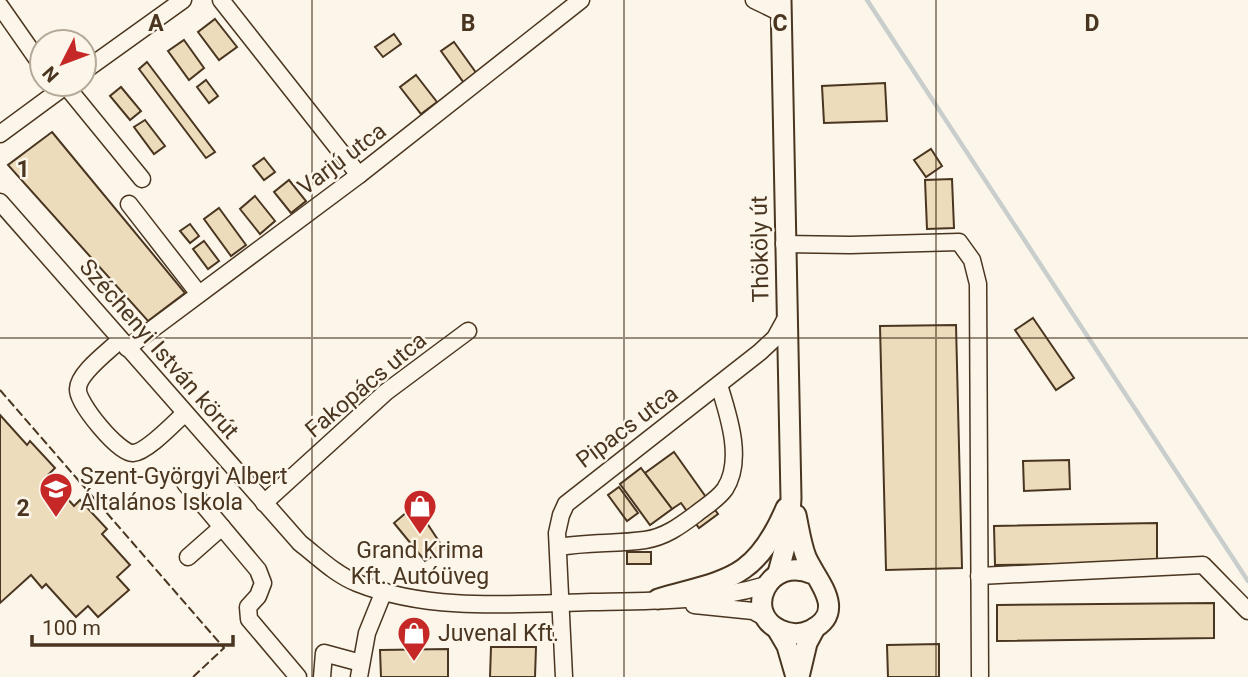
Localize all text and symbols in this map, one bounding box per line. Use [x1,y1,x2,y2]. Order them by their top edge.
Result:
text: A [148,10,164,37]
text: B [461,10,475,37]
text: C [772,10,788,37]
text: D [1085,10,1099,37]
north arrow [28,28,98,98]
text: N [38,61,64,87]
street label: Varjú utca [293,117,391,201]
text: 1 [16,156,30,183]
street label: Thököly út [746,195,774,303]
street label: Széchenyi István körút [74,254,244,444]
street label: Fakopács utca [300,327,432,443]
street label: Pipacs utca [571,380,683,474]
place label: Szent-Györgyi Albert Általános Iskola [80,463,287,516]
school or university icon: Szent-Györgyi Albert Általános Iskola [37,470,75,519]
shop icon: Grand Krima Kft. Autóüveg [401,487,439,536]
text: 2 [16,495,30,522]
place label: Grand Krima Kft. Autóüveg [351,537,489,590]
scale bar [32,604,233,648]
shop icon: Juvenal Kft. [395,614,433,663]
text: 100 m [42,616,101,640]
place label: Juvenal Kft. [438,620,559,647]

